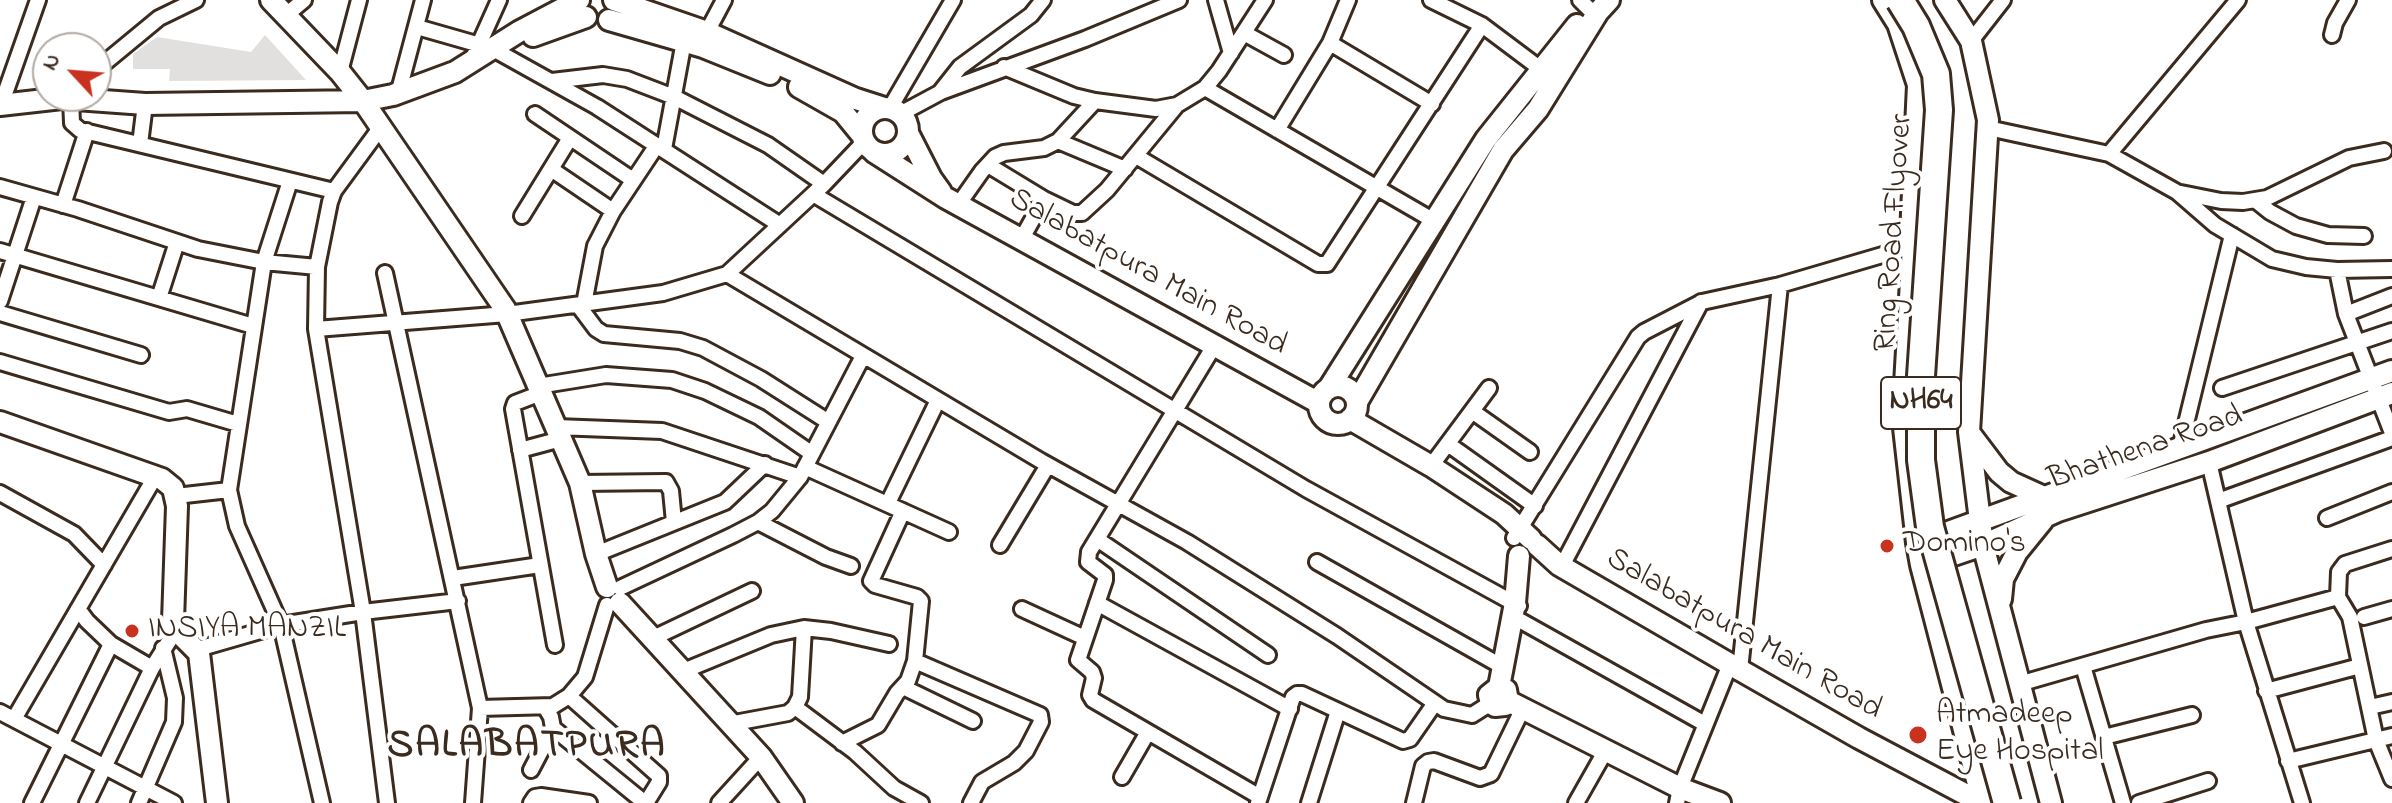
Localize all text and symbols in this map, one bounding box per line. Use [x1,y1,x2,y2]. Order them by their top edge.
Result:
north arrow [32,32,112,112]
text: N [35,49,70,76]
street label: Ring Road Flyover [1869,113,1923,353]
street label: Salabatpura Main Road [1001,182,1293,366]
road number: NH64 [1881,377,1961,429]
street label: Bhathena Road [2044,399,2248,501]
place label: Domino's [1903,527,2026,565]
marker: Domino's [1878,537,1896,555]
street label: Salabatpura Main Road [1598,541,1888,731]
place label: INSIYA MANZIL [148,612,346,650]
marker: INSIYA MANZIL [123,622,141,640]
place label: Atmadeep Eye Hospital [1936,698,2104,773]
district label: SALABATPURA [387,724,667,772]
marker: Atmadeep Eye Hospital [1907,724,1929,746]

